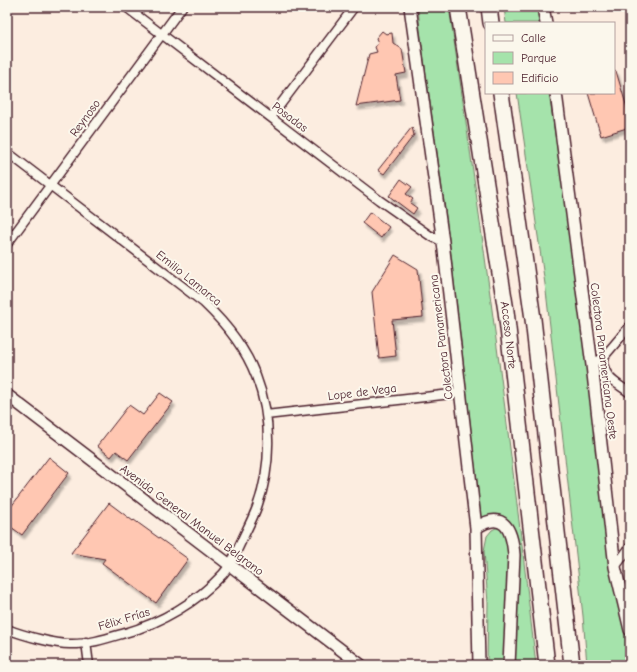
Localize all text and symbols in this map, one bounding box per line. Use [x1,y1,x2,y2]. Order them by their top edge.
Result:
legend [485,22,615,94]
text: Calle [521,31,546,45]
text: Parque [521,51,556,65]
text: Edificio [521,71,558,85]
street label: Reynoso [67,97,103,139]
street label: Posadas [269,99,311,135]
street label: Emilio Lamarca [153,247,225,309]
street label: Colectora Panamericana [426,274,456,400]
street label: Colectora Panamericana Oeste [587,282,621,440]
street label: Acceso Norte [498,300,520,370]
street label: Lope de Vega [327,381,397,403]
street label: Avenida General Manuel Belgrano [117,461,267,579]
street label: Félix Frías [97,605,151,633]

